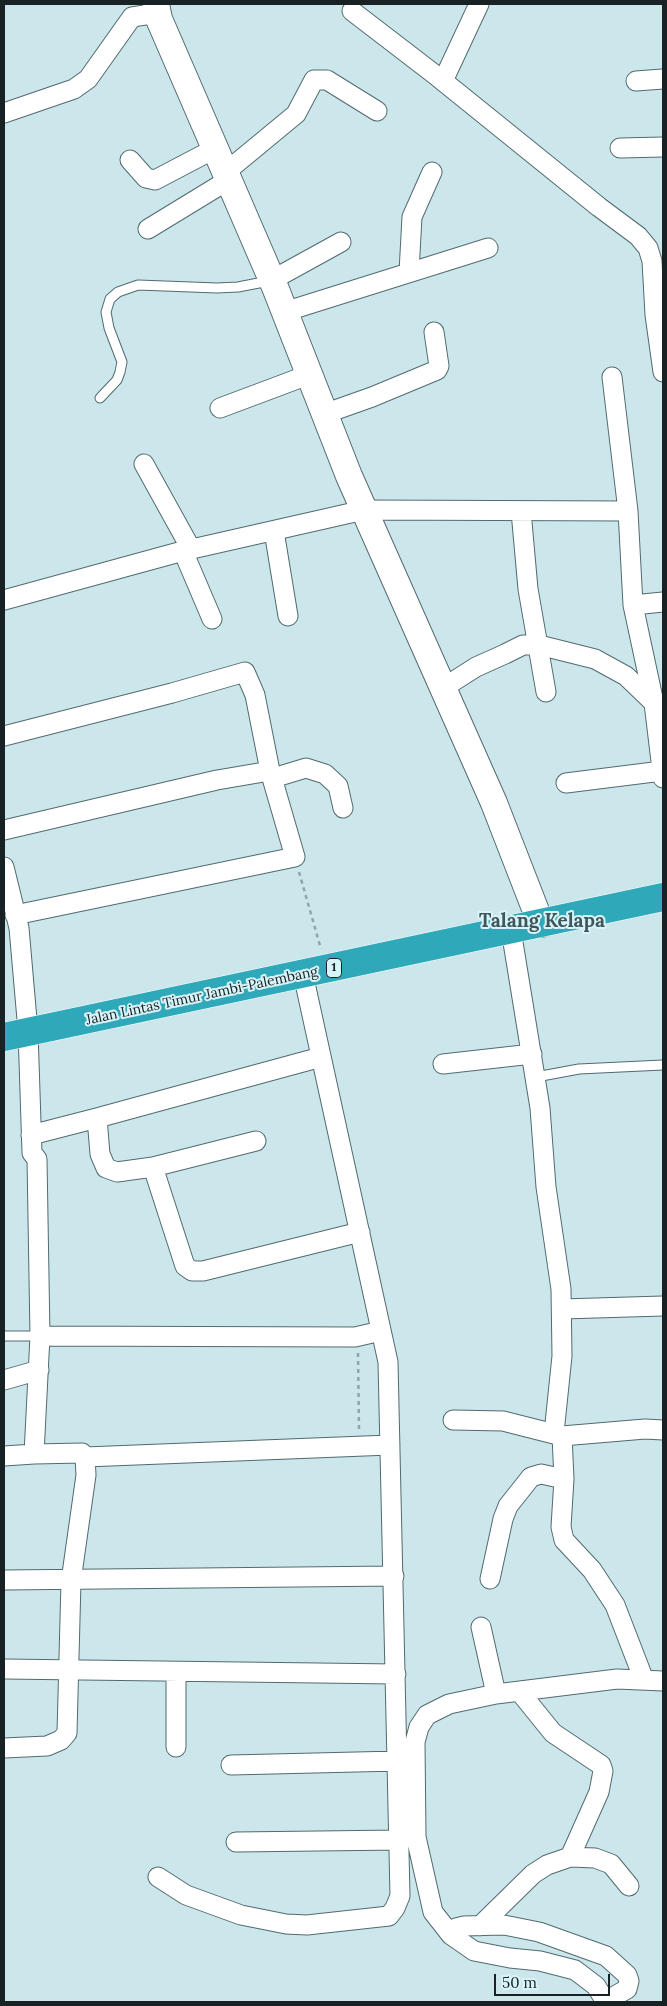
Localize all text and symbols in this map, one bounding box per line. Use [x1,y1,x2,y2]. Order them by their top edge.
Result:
district label: Talang Kelapa [479,911,605,933]
road number: 1 [326,958,342,978]
street label: Jalan Lintas Timur Jambi-Palembang [84,963,320,1029]
scale bar [497,1964,613,1996]
text: 50 m [502,1973,537,1992]

